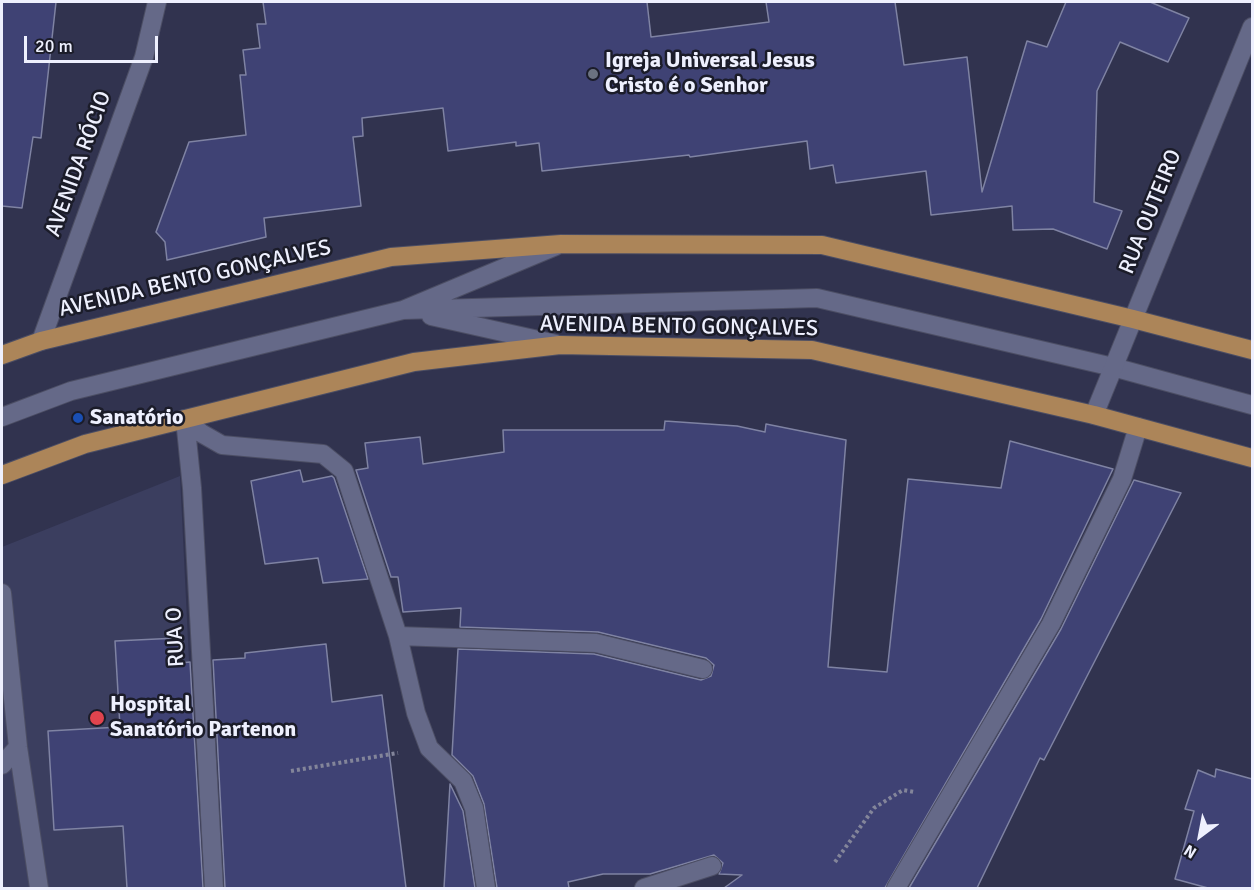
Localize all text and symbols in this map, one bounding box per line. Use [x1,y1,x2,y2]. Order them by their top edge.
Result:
scale bar [27,24,160,62]
text: 20 m [35,35,73,57]
place label: Igreja Universal Jesus Cristo é o Senhor [605,48,815,100]
marker: Igreja Universal Jesus Cristo é o Senhor [586,67,600,81]
street label: AVENIDA RÓCIO [40,88,118,240]
street label: RUA OUTEIRO [1114,146,1188,278]
street label: AVENIDA BENTO GONÇALVES [56,235,334,323]
street label: AVENIDA BENTO GONÇALVES [540,311,818,343]
place label: Sanatório [90,405,183,431]
marker: Sanatório [71,411,85,425]
street label: RUA O [161,606,191,668]
place label: Hospital Sanatório Partenon [110,692,296,744]
marker: Hospital Sanatório Partenon [88,709,106,727]
north arrow [1170,806,1230,866]
text: N [1180,840,1200,863]

